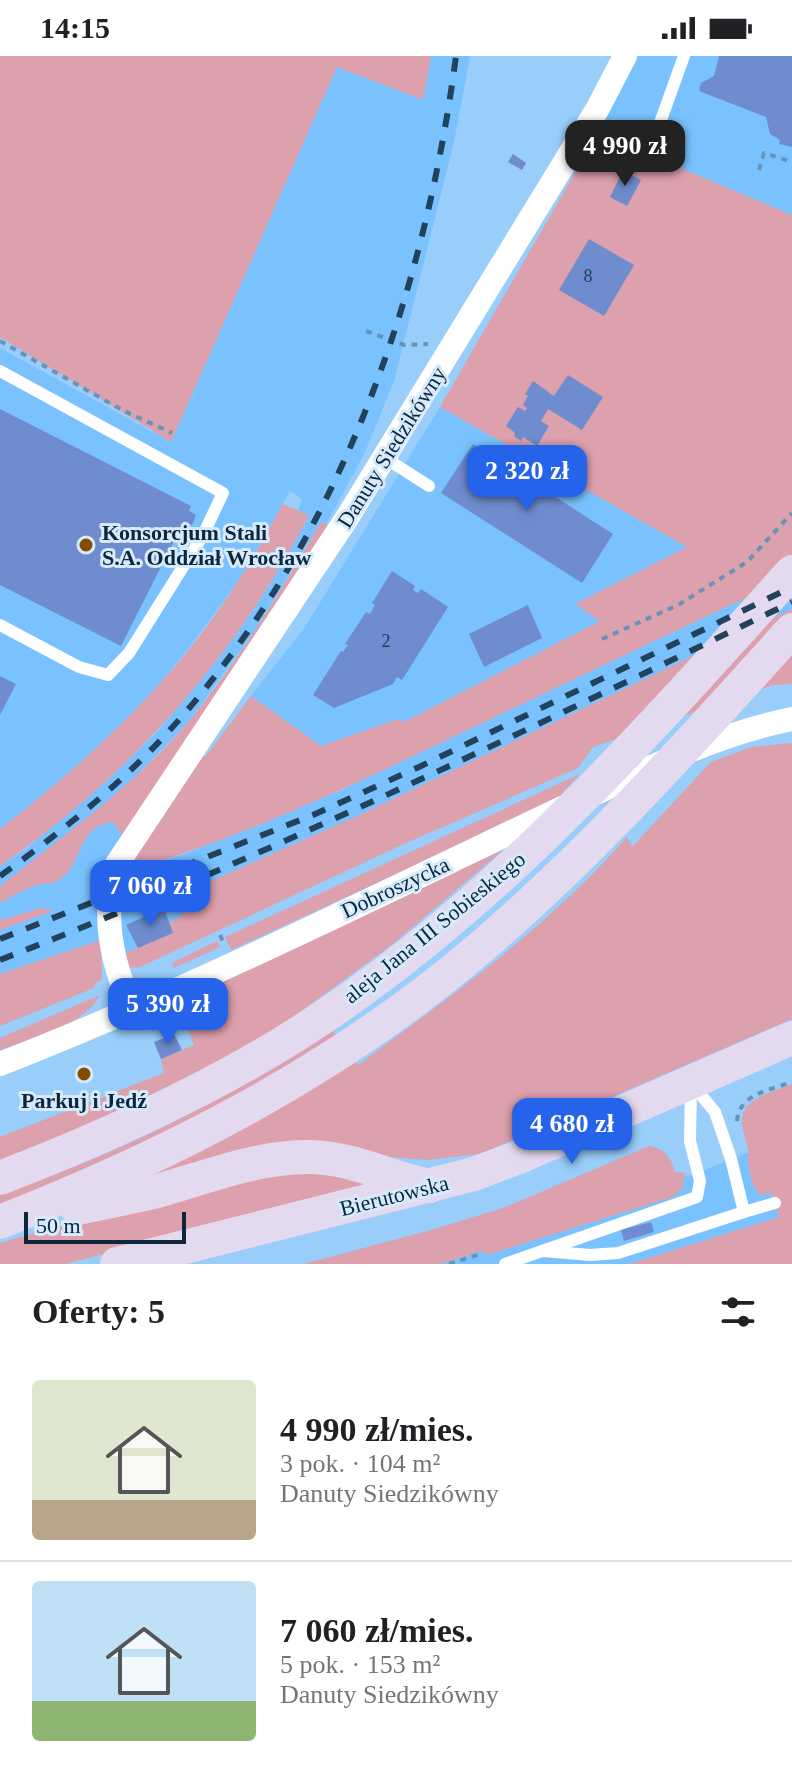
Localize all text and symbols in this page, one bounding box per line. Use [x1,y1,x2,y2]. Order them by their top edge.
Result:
text: 14:15 [40,11,110,44]
pin: 4 990 zł [542,120,708,188]
text: 4 990 zł [583,131,667,160]
house number: 8 [584,266,593,286]
street label: Danuty Siedzikówny [332,362,451,532]
pin: 2 320 zł [444,445,610,513]
text: 2 320 zł [485,456,569,485]
place label: Konsorcjum Stali S.A. Oddział Wrocław [102,520,311,570]
marker: Konsorcjum Stali S.A. Oddział Wrocław [77,536,95,554]
house number: 2 [382,631,391,651]
street label: aleja Jana III Sobieskiego [338,846,530,1008]
street label: Dobroszycka [337,852,453,923]
pin: 7 060 zł [67,860,233,928]
text: 7 060 zł [108,871,192,900]
pin: 5 390 zł [85,978,251,1046]
text: 5 390 zł [126,989,210,1018]
marker: Parkuj i Jedź [75,1065,93,1083]
place label: Parkuj i Jedź [21,1088,147,1113]
pin: 4 680 zł [489,1098,655,1166]
text: 4 680 zł [530,1109,614,1138]
street label: Bierutowska [337,1170,451,1221]
scale bar [24,1208,186,1244]
text: 50 m [36,1213,81,1238]
icon: filters [716,1290,760,1334]
text: Oferty: 5 [32,1293,165,1330]
text: 4 990 zł/mies. [280,1411,474,1448]
icon: home [96,1412,192,1508]
text: 3 pok. · 104 m² [280,1449,440,1478]
text: Danuty Siedzikówny [280,1479,499,1508]
text: 7 060 zł/mies. [280,1612,474,1649]
icon: home [96,1613,192,1709]
text: 5 pok. · 153 m² [280,1650,440,1679]
text: Danuty Siedzikówny [280,1680,499,1709]

